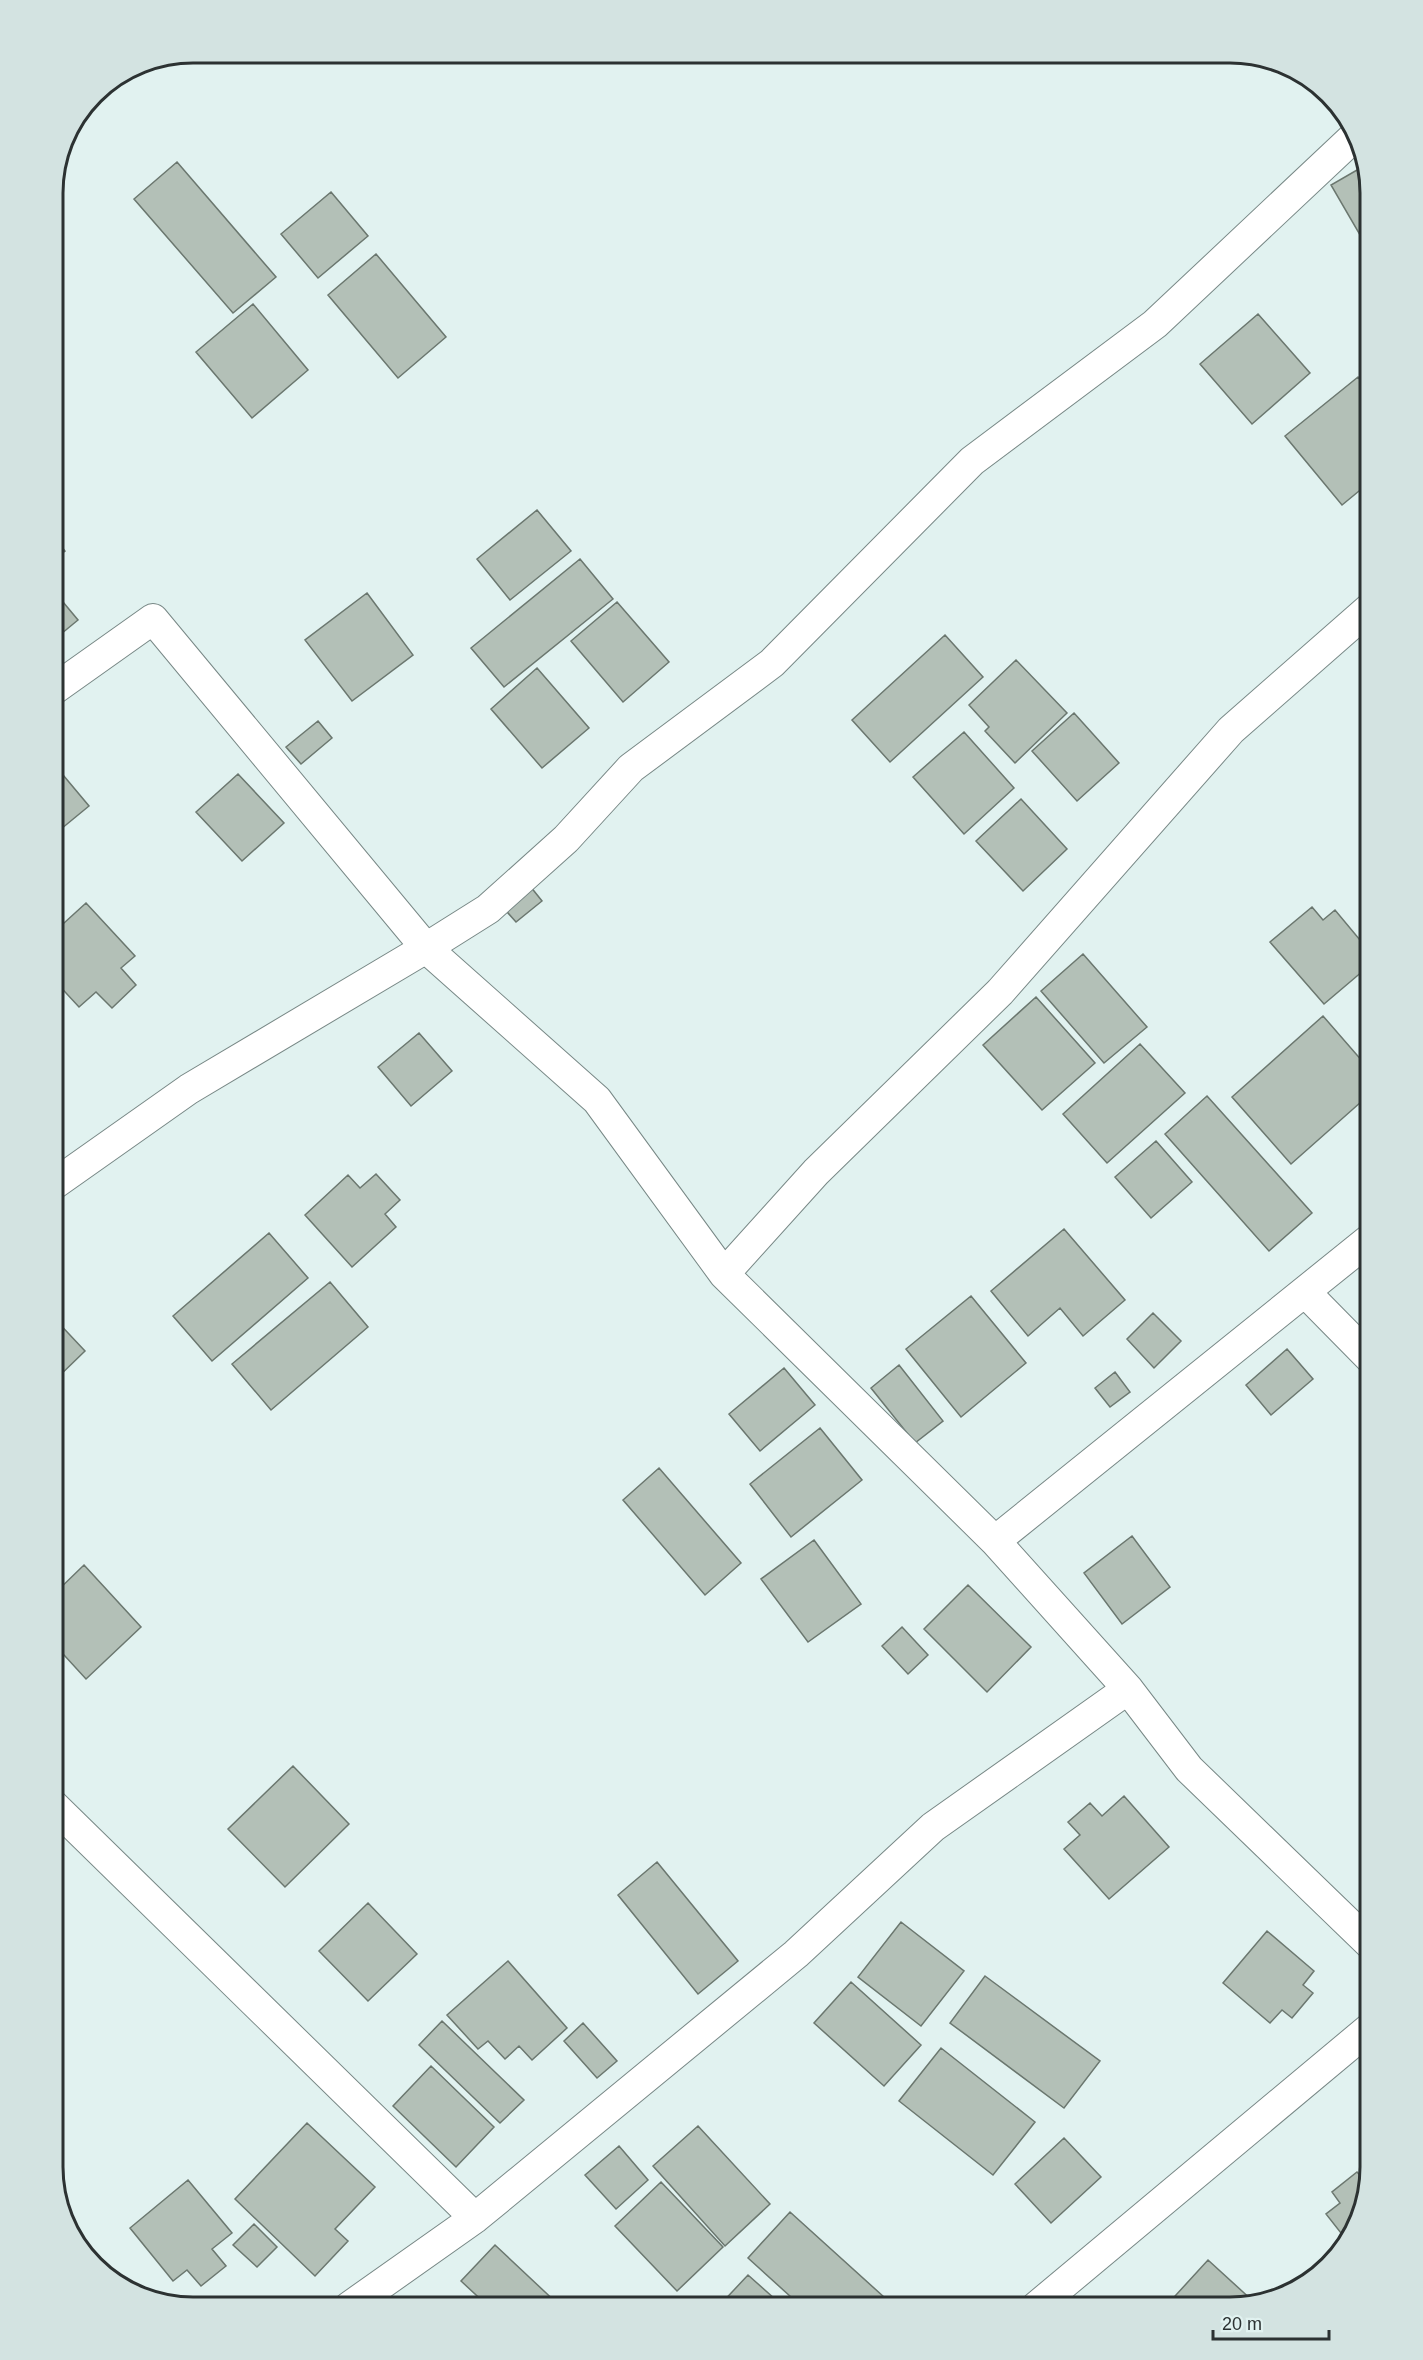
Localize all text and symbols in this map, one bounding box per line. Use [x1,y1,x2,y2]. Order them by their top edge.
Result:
scale bar [1213,2303,1328,2341]
text: 20 m [1222,2314,1262,2334]

